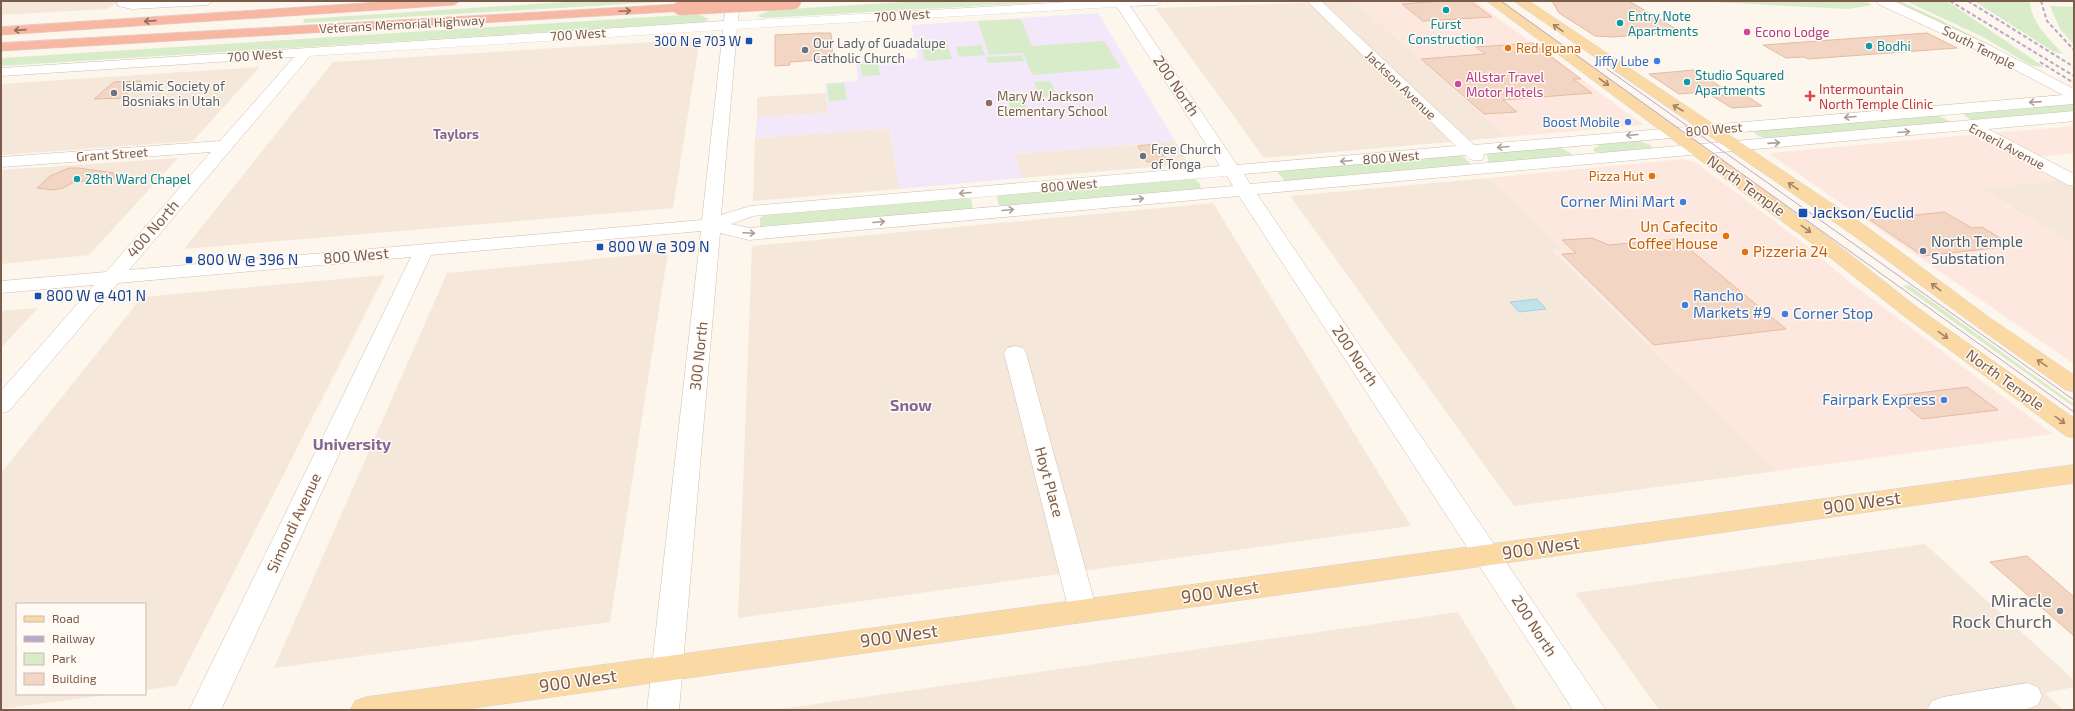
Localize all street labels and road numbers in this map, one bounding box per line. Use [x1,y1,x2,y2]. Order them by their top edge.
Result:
street label: 700 West [874,5,930,25]
street label: Veterans Memorial Highway [319,12,486,36]
street label: South Temple [1940,22,2018,72]
street label: 700 West [550,24,606,44]
street label: 700 West [227,45,283,65]
street label: Jackson Avenue [1362,47,1440,123]
street label: 200 North [1150,52,1204,119]
street label: 800 West [1685,119,1743,139]
street label: Emeril Avenue [1966,119,2048,173]
street label: Grant Street [76,144,149,164]
street label: 800 West [1362,147,1420,167]
street label: North Temple [1704,151,1789,220]
street label: 800 West [1040,175,1098,195]
street label: 400 North [122,196,182,261]
street label: 800 West [322,243,390,267]
street label: 300 North [685,320,711,391]
street label: 200 North [1329,322,1383,389]
street label: North Temple [1963,345,2048,414]
street label: Hoyt Place [1032,445,1068,519]
street label: Simondi Avenue [262,470,324,575]
street label: 900 West [1822,486,1902,518]
street label: 900 West [1501,531,1581,563]
street label: 900 West [1180,575,1260,607]
street label: 200 North [1508,591,1561,659]
street label: 900 West [859,619,939,651]
street label: 900 West [538,664,618,696]

